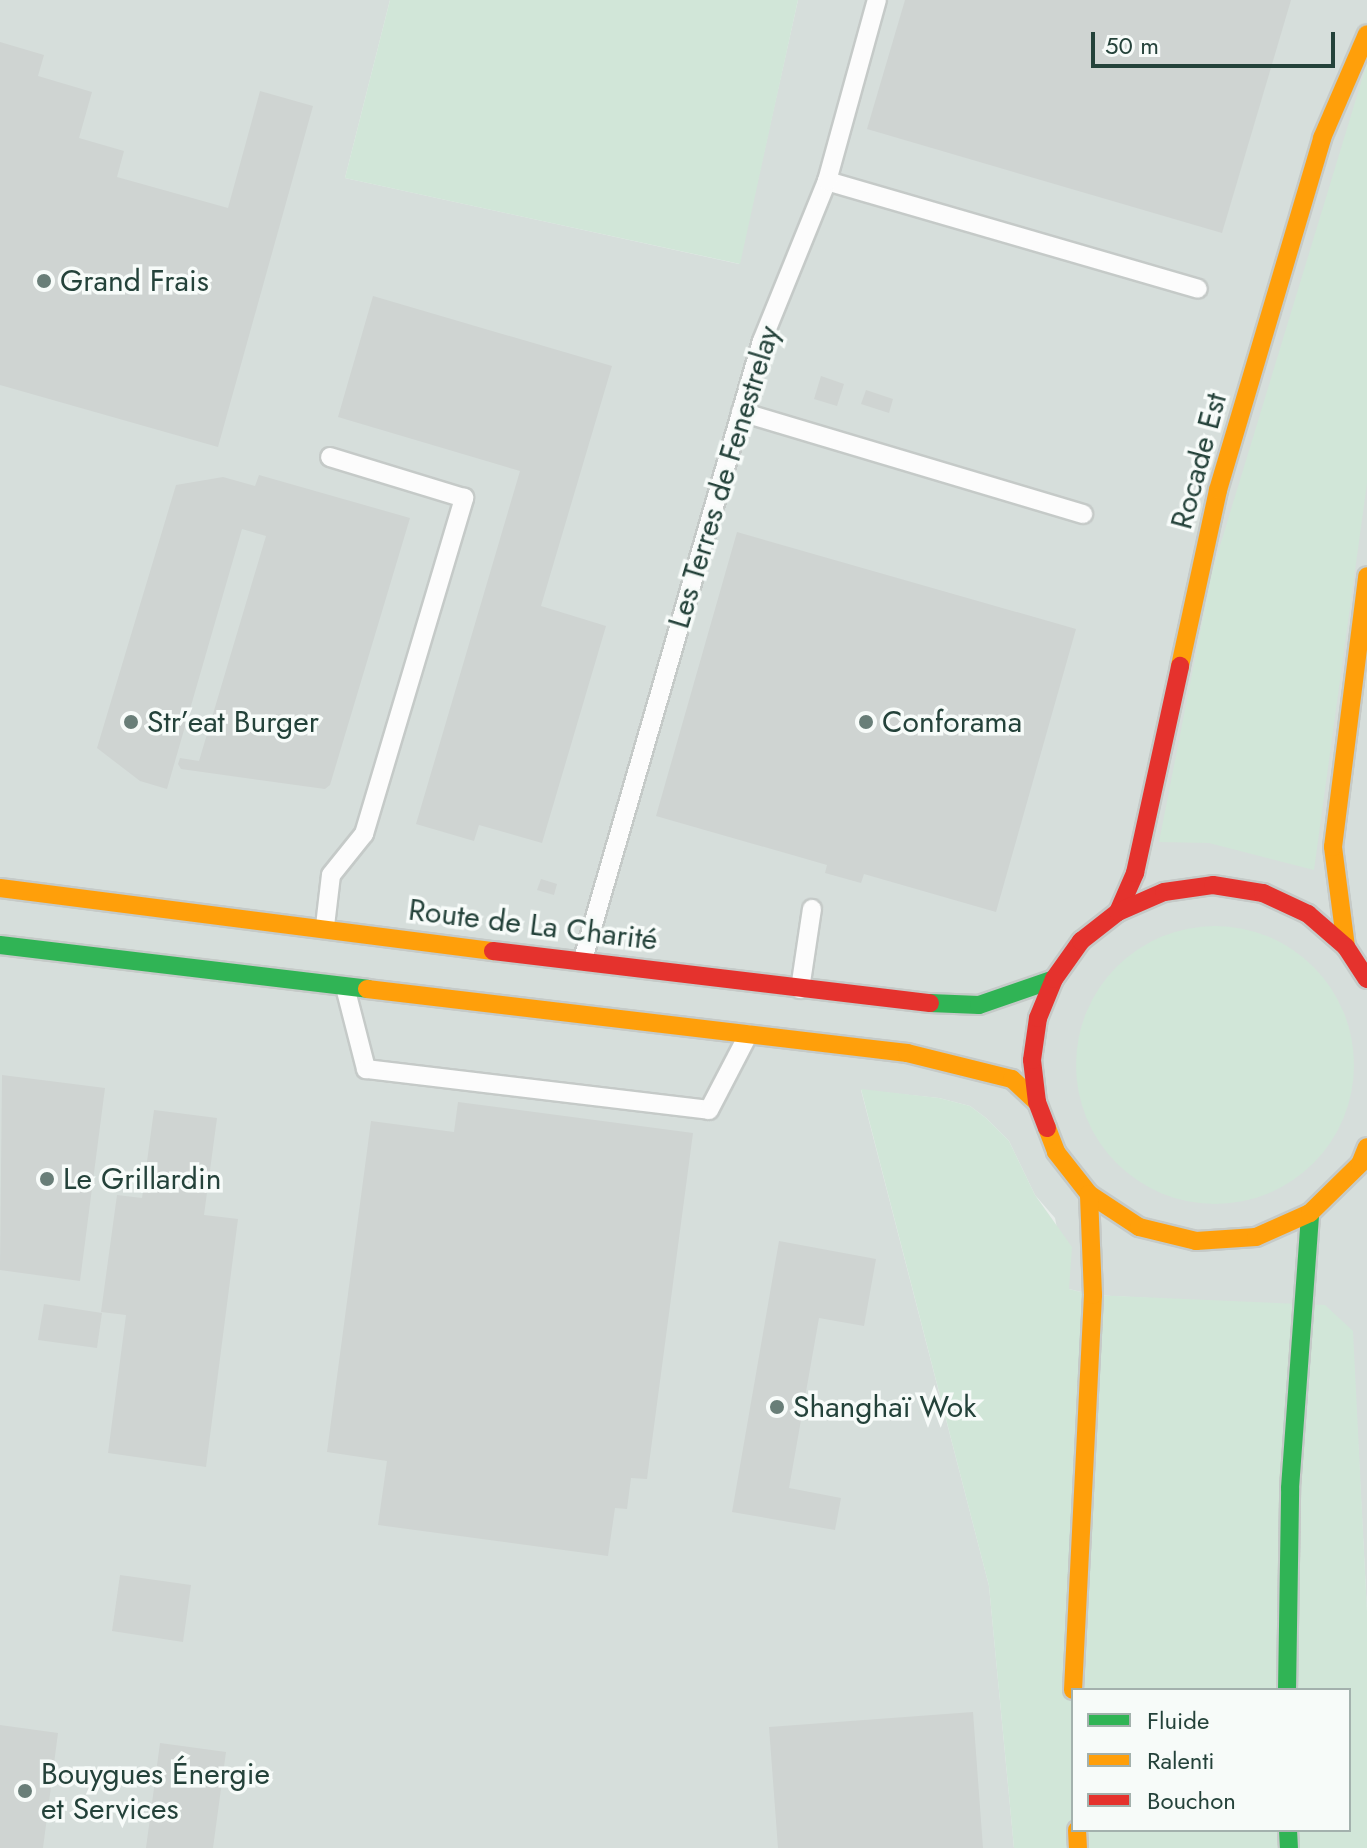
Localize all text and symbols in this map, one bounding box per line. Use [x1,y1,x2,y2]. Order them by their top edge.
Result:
scale bar [1095,16,1339,66]
text: 50 m [1105,28,1159,63]
place label: Grand Frais [60,263,209,299]
marker: Grand Frais [35,272,53,290]
street label: Les Terres de Fenestrelay [661,321,787,633]
street label: Rocade Est [1164,389,1234,533]
place label: Str’eat Burger [147,704,319,740]
place label: Conforama [882,704,1022,740]
marker: Str’eat Burger [122,713,140,731]
marker: Conforama [857,713,875,731]
street label: Route de La Charité [406,892,660,958]
place label: Le Grillardin [63,1161,221,1197]
marker: Le Grillardin [38,1170,56,1188]
place label: Shanghaï Wok [793,1389,976,1425]
marker: Shanghaï Wok [768,1398,786,1416]
legend [1071,1688,1351,1832]
text: Fluide [1147,1703,1209,1738]
text: Ralenti [1147,1743,1214,1778]
place label: Bouygues Énergie et Services [41,1756,270,1826]
marker: Bouygues Énergie et Services [16,1782,34,1800]
text: Bouchon [1147,1783,1236,1818]

